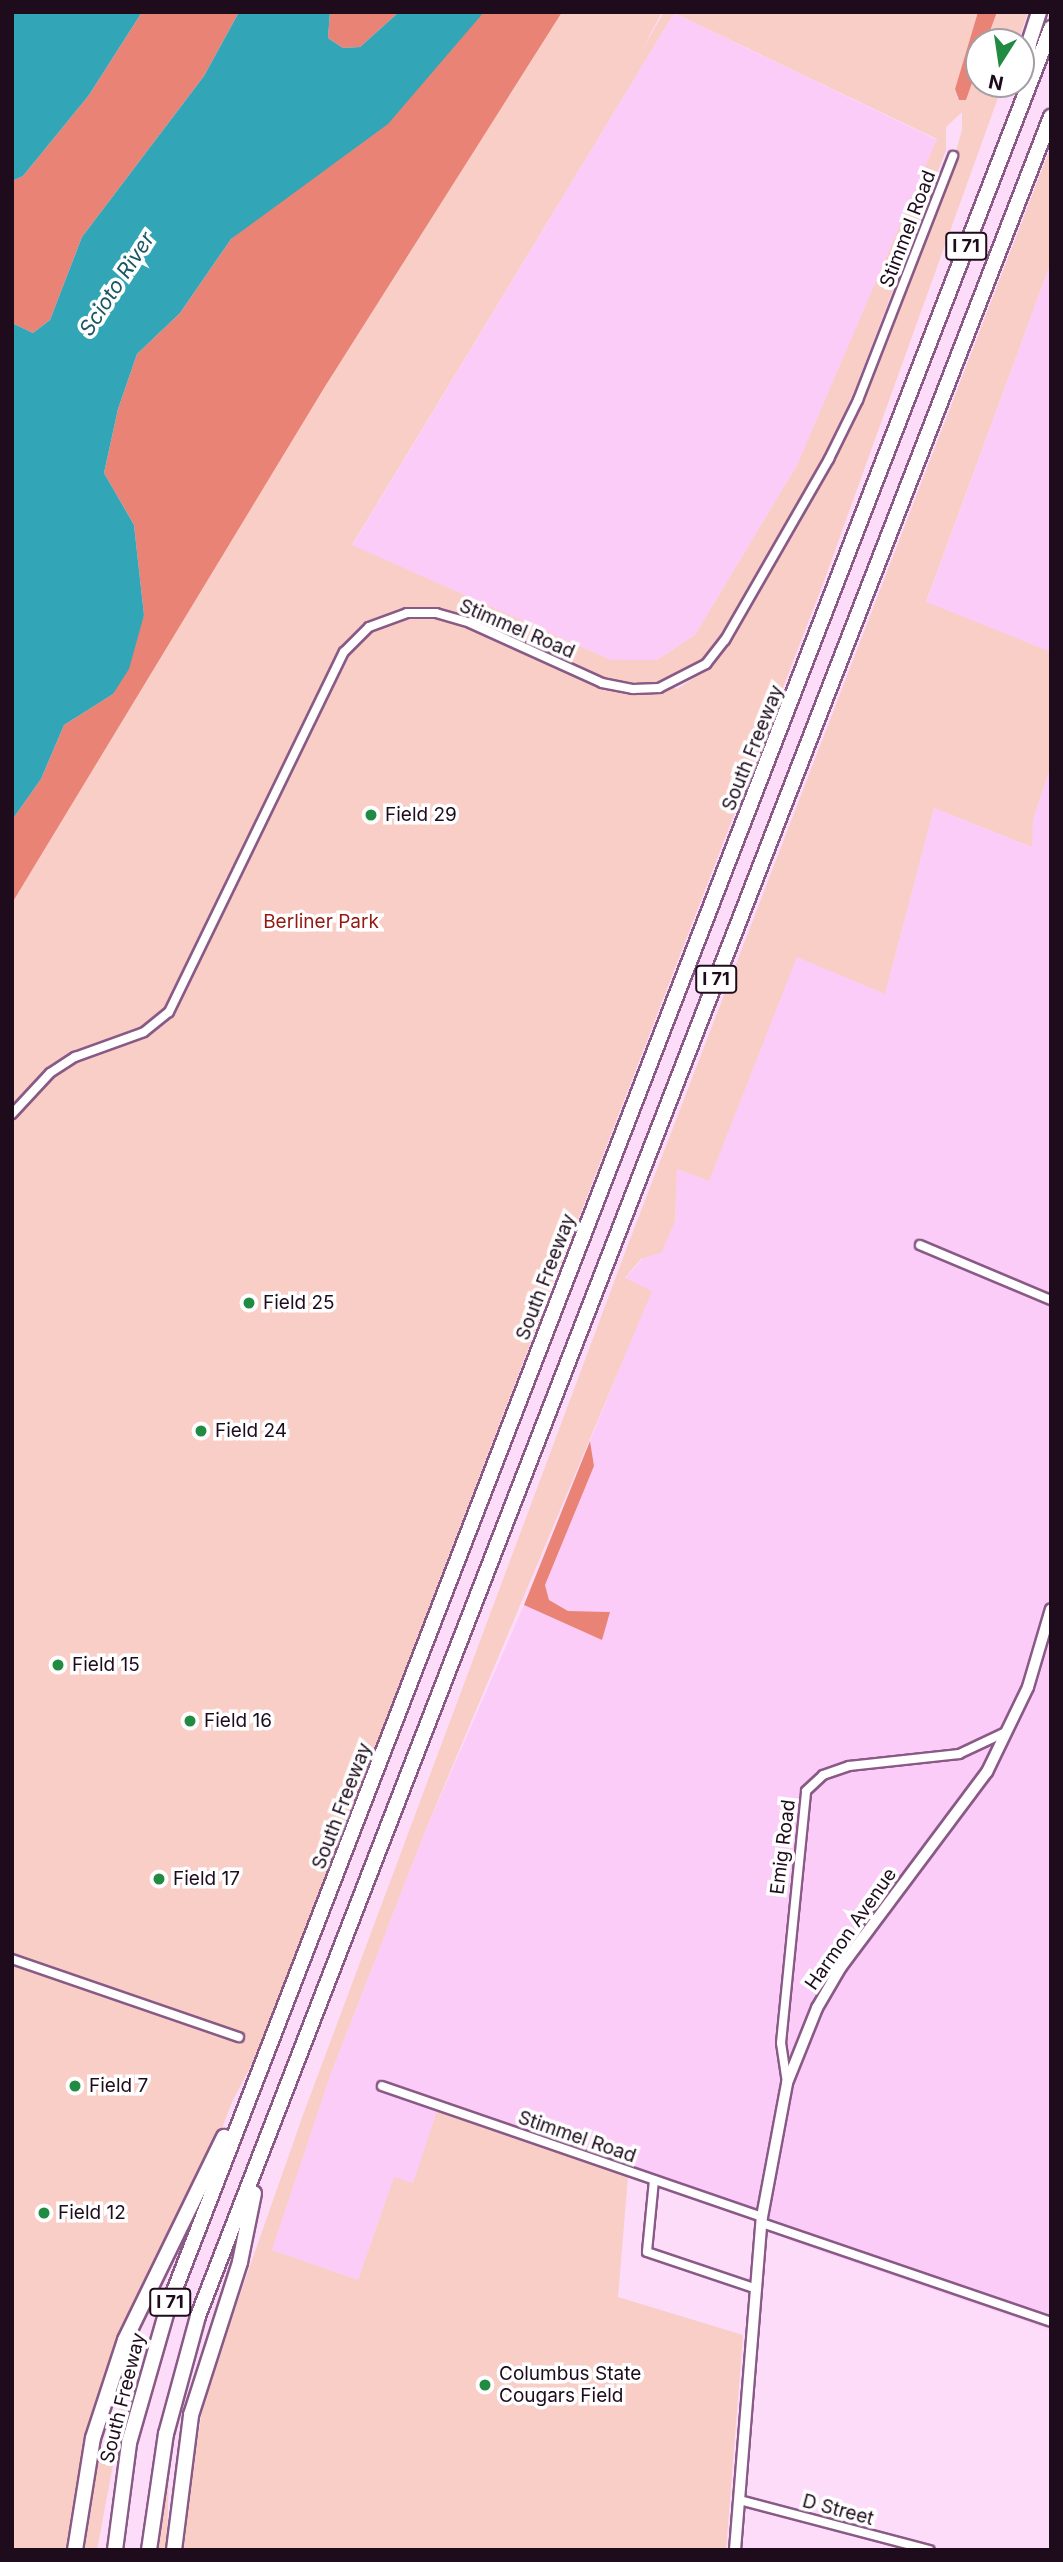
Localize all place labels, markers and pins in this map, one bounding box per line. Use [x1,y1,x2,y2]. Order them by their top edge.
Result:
place label: Field 29 [385,804,457,826]
marker: Field 29 [363,807,379,823]
place label: Field 25 [263,1292,335,1314]
marker: Field 25 [241,1295,257,1311]
place label: Field 24 [215,1420,287,1442]
marker: Field 24 [193,1423,209,1439]
place label: Field 15 [72,1654,140,1676]
marker: Field 15 [50,1657,66,1673]
place label: Field 16 [204,1710,272,1732]
marker: Field 16 [182,1713,198,1729]
place label: Field 17 [173,1868,240,1890]
marker: Field 17 [151,1871,167,1887]
place label: Field 7 [89,2075,148,2097]
marker: Field 7 [67,2078,83,2094]
place label: Field 12 [58,2202,126,2224]
marker: Field 12 [36,2205,52,2221]
place label: Columbus State Cougars Field [499,2363,641,2407]
marker: Columbus State Cougars Field [477,2377,493,2393]

